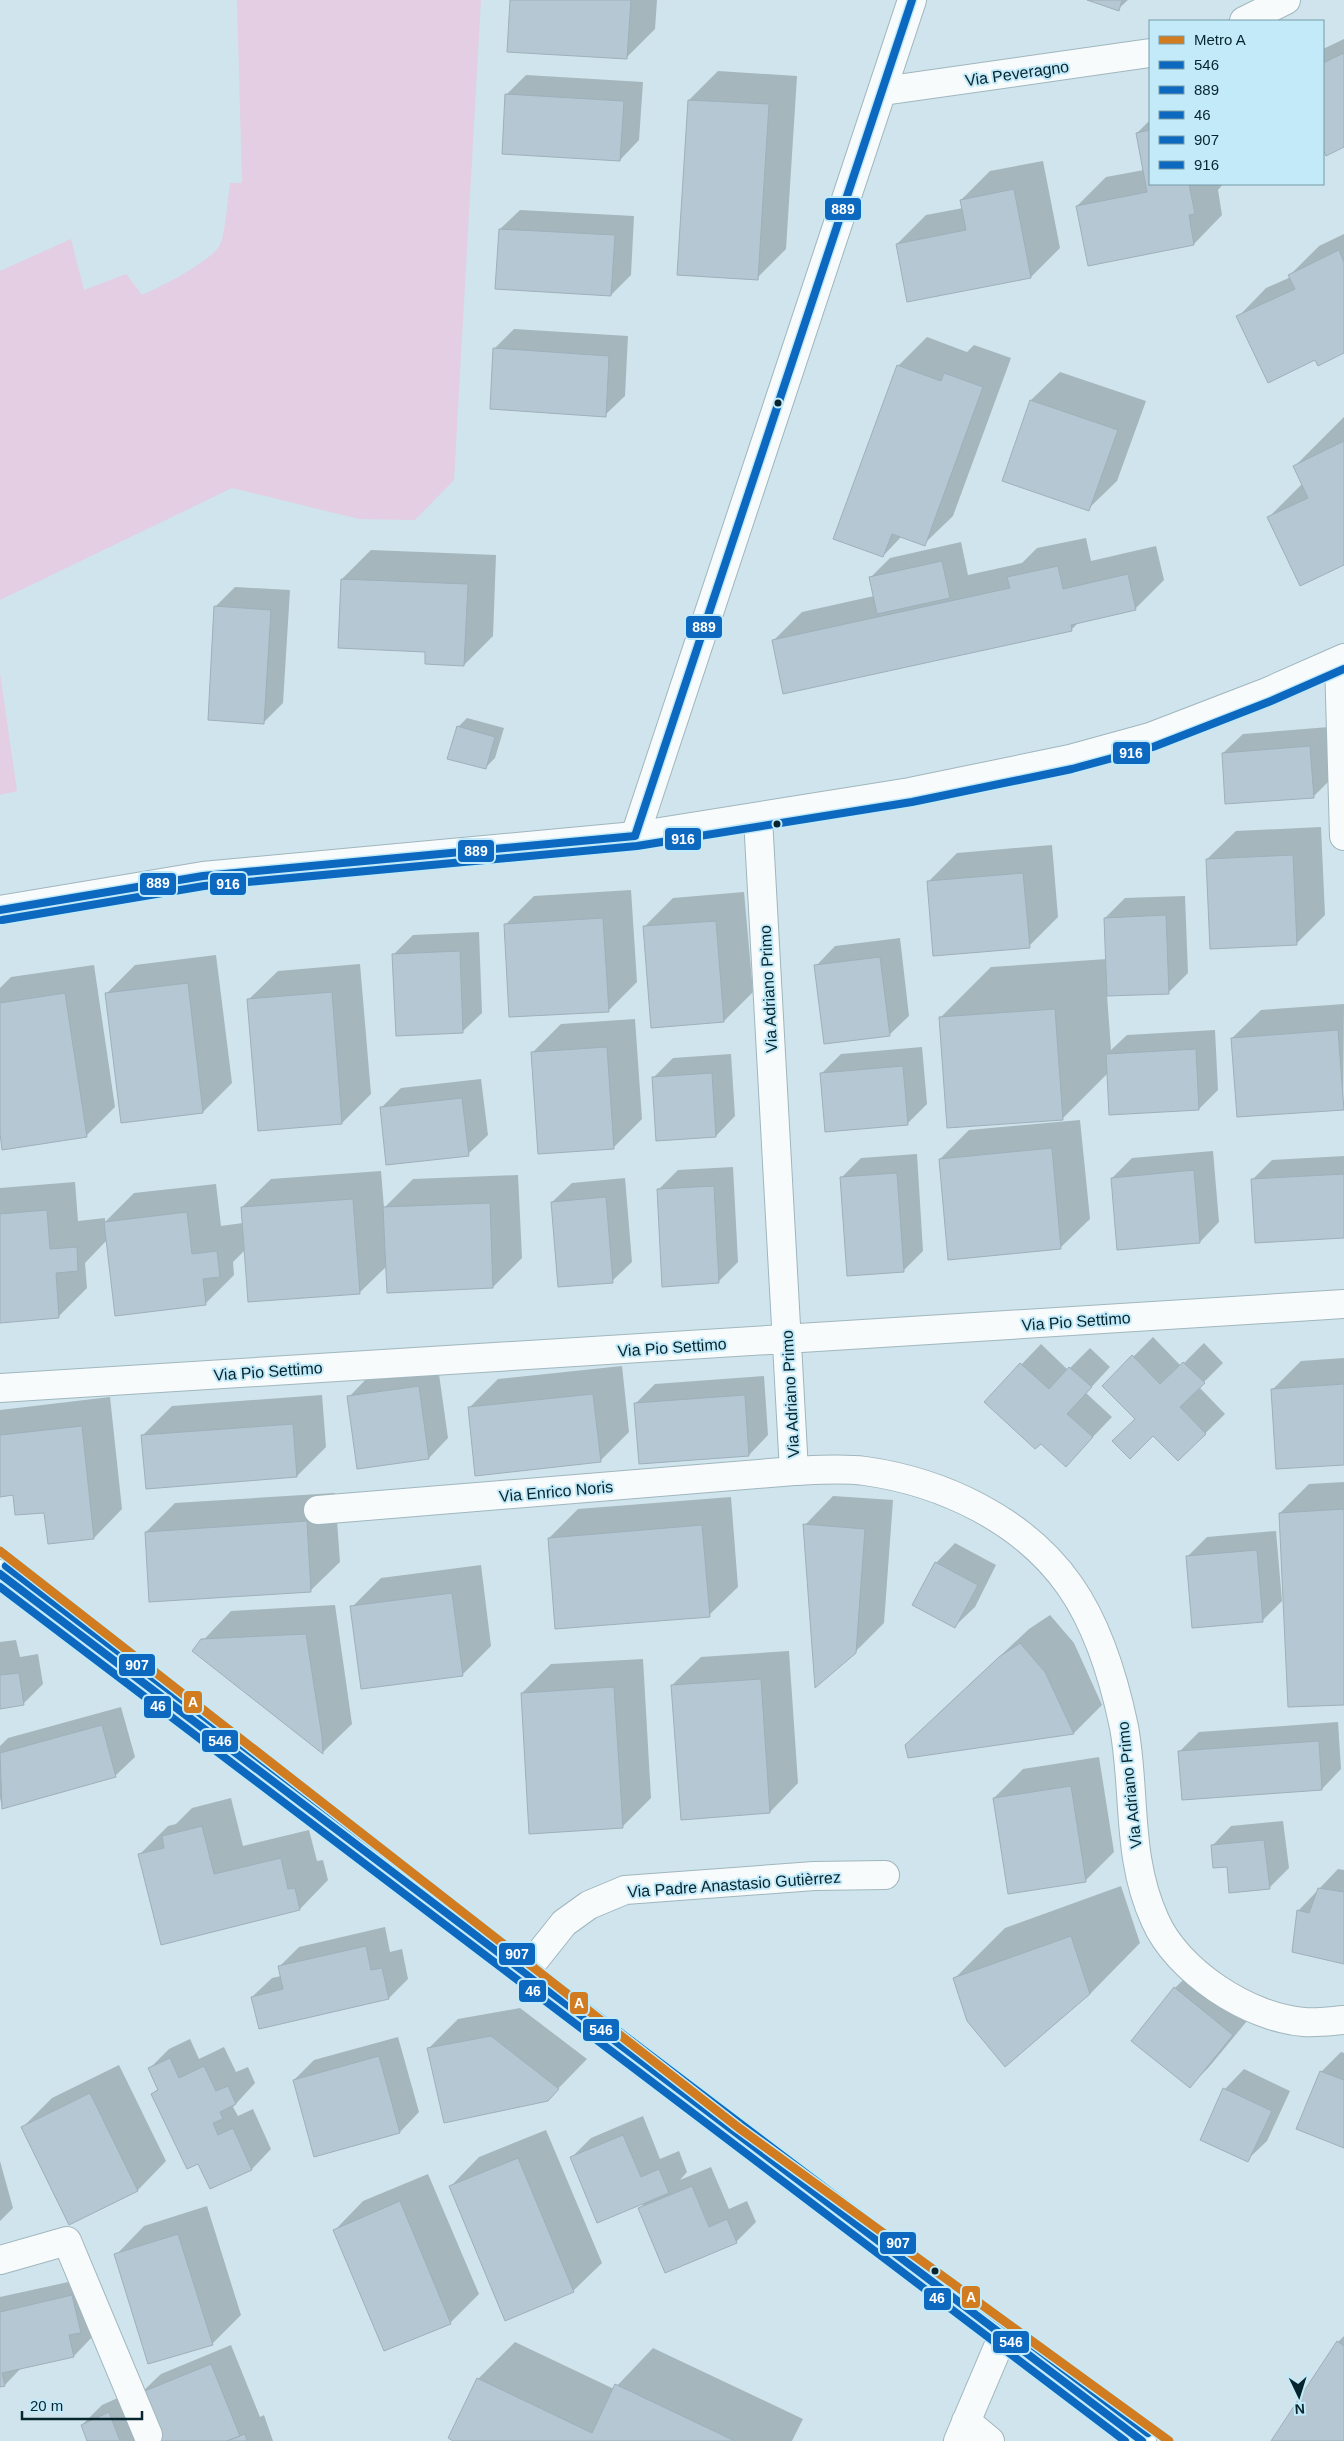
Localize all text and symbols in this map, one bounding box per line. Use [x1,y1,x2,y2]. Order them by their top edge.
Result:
legend [1149,20,1324,185]
text: Metro A [1194,31,1246,48]
text: 546 [1194,56,1219,73]
street label: Via Peveragno [964,58,1070,89]
text: 889 [1194,81,1219,98]
text: 46 [1194,106,1211,123]
text: 907 [1194,131,1219,148]
text: 916 [1194,156,1219,173]
line badge: 889 [824,197,862,221]
text: 889 [831,201,855,217]
unlabelled marker [773,398,783,408]
line badge: 889 [685,615,723,639]
text: 889 [692,619,716,635]
line badge: 916 [1112,741,1151,765]
text: 916 [1119,745,1143,761]
unlabelled marker [772,819,782,829]
line badge: 916 [664,827,702,851]
text: 916 [671,831,695,847]
line badge: 889 [457,839,495,863]
text: 889 [464,843,488,859]
line badge: 889 [139,872,177,896]
line badge: 916 [209,872,247,896]
text: 889 [146,875,170,891]
text: 916 [216,876,240,892]
street label: Via Adriano Primo [757,925,780,1053]
street label: Via Pio Settimo [1021,1309,1131,1334]
street label: Via Adriano Primo [779,1330,802,1458]
street label: Via Pio Settimo [617,1335,727,1360]
street label: Via Pio Settimo [213,1359,323,1384]
street label: Via Enrico Noris [498,1478,614,1505]
line badge: 907 [118,1653,156,1677]
text: 907 [125,1657,149,1673]
line badge: A [183,1690,203,1714]
text: A [188,1694,198,1710]
line badge: 46 [143,1695,172,1719]
text: 46 [150,1698,166,1714]
street label: Via Adriano Primo [1114,1720,1145,1849]
line badge: 546 [201,1729,239,1753]
text: 546 [208,1733,232,1749]
street label: Via Padre Anastasio Gutièrrez [627,1869,841,1900]
line badge: 907 [498,1942,536,1966]
text: 907 [505,1946,529,1962]
line badge: 46 [518,1979,547,2003]
text: 46 [525,1983,541,1999]
line badge: A [569,1991,589,2015]
text: A [574,1995,584,2011]
line badge: 546 [582,2018,620,2042]
text: 546 [589,2022,613,2038]
line badge: 907 [879,2231,917,2255]
text: 907 [886,2235,910,2251]
unlabelled marker [930,2266,940,2276]
line badge: A [961,2285,981,2309]
line badge: 46 [923,2287,952,2311]
text: A [966,2289,976,2305]
text: 46 [929,2290,945,2306]
line badge: 546 [992,2330,1030,2354]
text: 546 [999,2334,1023,2350]
north arrow [1274,2371,1324,2421]
scale bar [22,2388,142,2420]
text: 20 m [30,2397,63,2414]
text: N [1294,2401,1306,2417]

